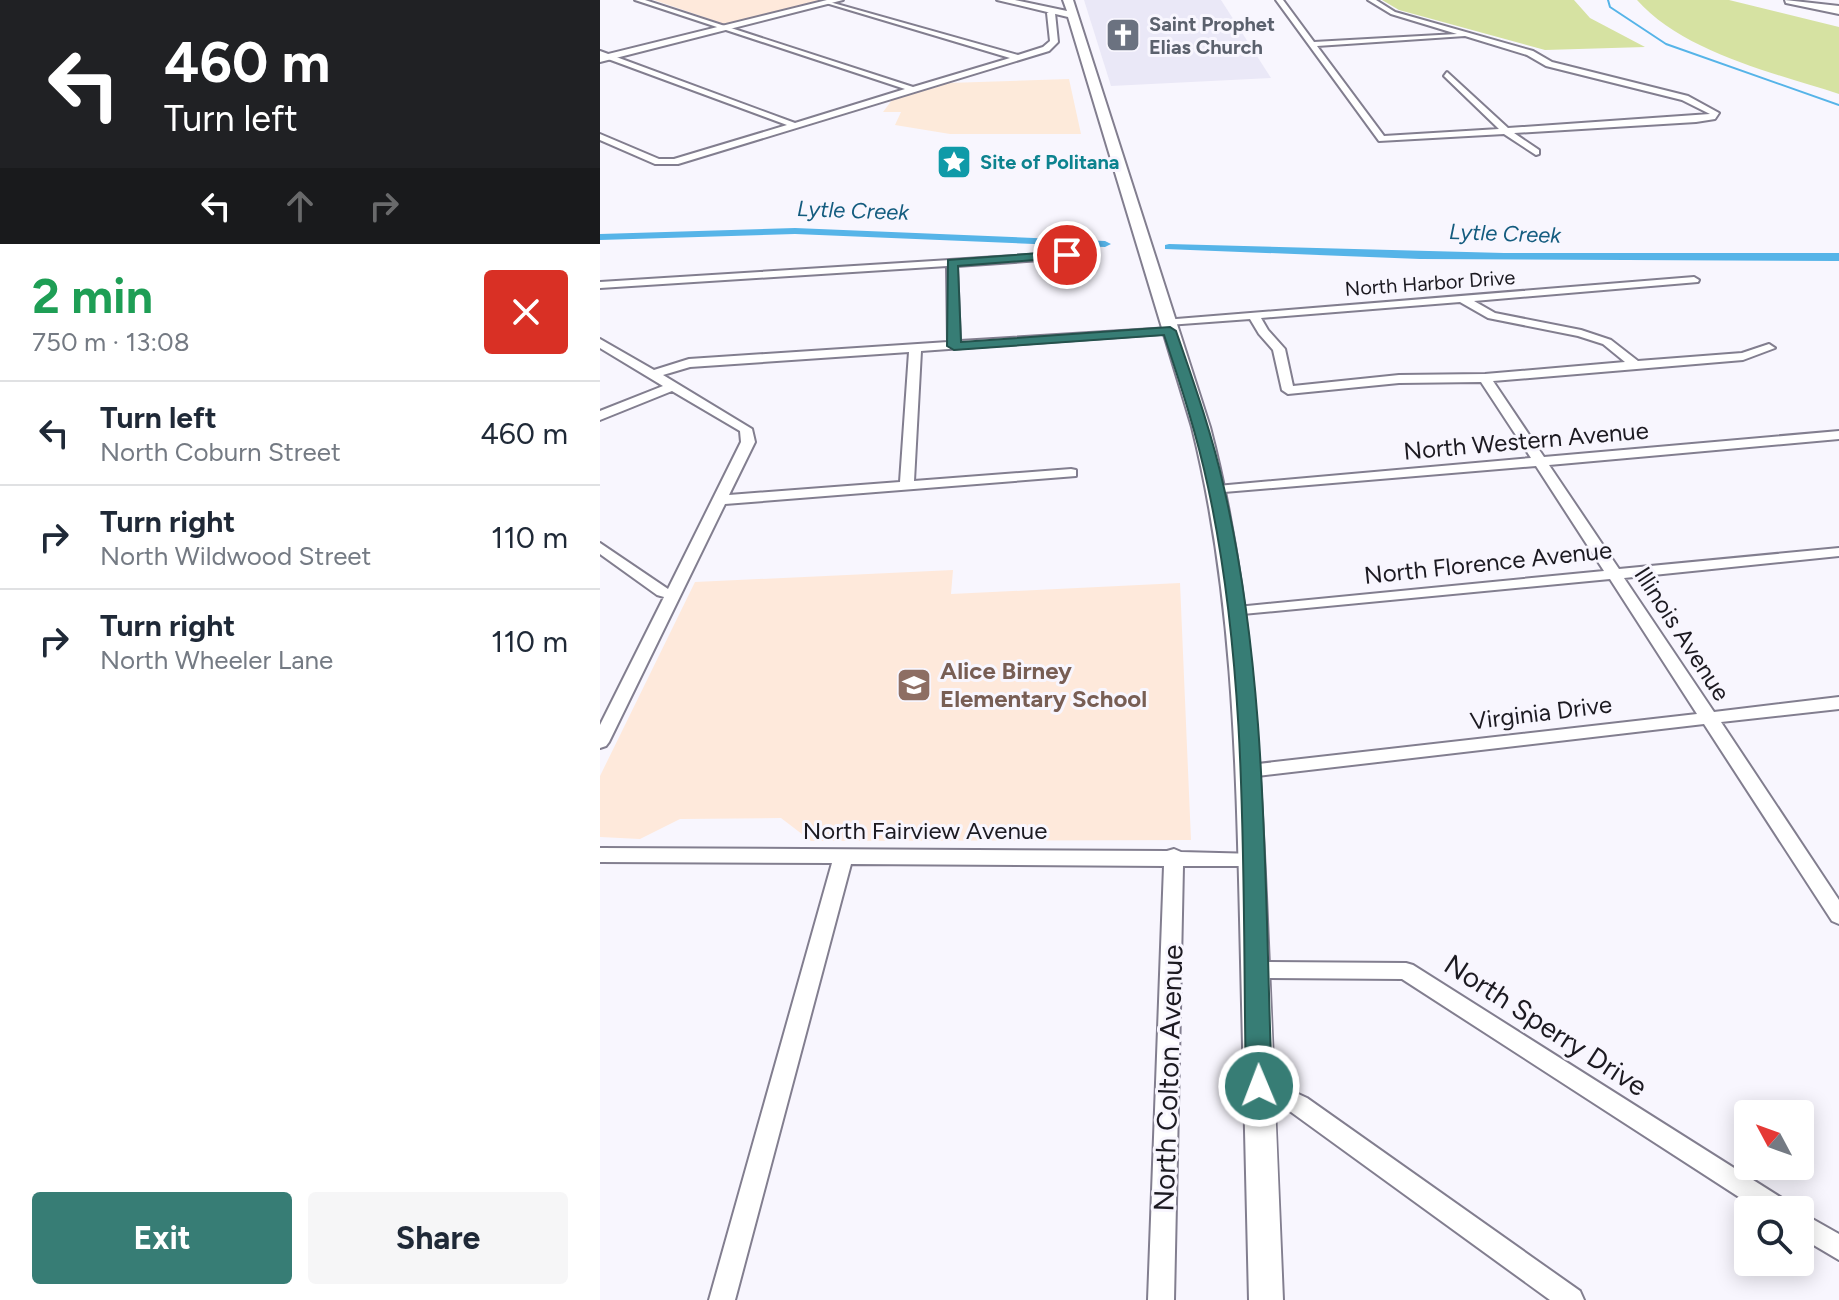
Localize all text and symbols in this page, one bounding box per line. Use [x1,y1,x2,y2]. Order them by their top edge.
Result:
place label: Saint Prophet Elias Church [1149,12,1275,59]
church icon: Saint Prophet Elias Church [1104,16,1142,54]
text: 460 m [164,29,330,96]
icon: left [32,32,136,136]
text: Turn left [164,97,298,140]
place icon: Site of Politana [935,143,973,181]
place label: Site of Politana [980,150,1120,174]
icon: left [194,184,238,228]
icon: ahead [278,184,322,228]
icon: right [362,184,406,228]
water label: Lytle Creek [797,195,911,226]
water label: Lytle Creek [1449,218,1563,249]
pin [1033,221,1101,289]
icon: arrive [1045,233,1089,277]
street label: North Harbor Drive [1344,265,1516,301]
text: 2 min [32,267,153,325]
button: close [484,270,568,354]
text: 750 m · 13:08 [32,326,190,358]
text: Turn left [100,399,217,436]
icon: left [32,411,76,455]
text: 460 m [480,415,568,452]
street label: North Western Avenue [1402,415,1650,466]
text: North Coburn Street [100,436,341,468]
text: Turn right [100,503,235,540]
icon: right [32,515,76,559]
text: 110 m [491,519,568,556]
street label: North Florence Avenue [1363,535,1613,590]
text: North Wildwood Street [100,540,371,572]
street label: Illinois Avenue [1628,561,1736,706]
text: Turn right [100,607,235,644]
icon: right [32,619,76,663]
text: 110 m [491,623,568,660]
text: North Wheeler Lane [100,644,333,676]
place label: Alice Birney Elementary School [940,656,1147,713]
school or university icon: Alice Birney Elementary School [895,666,933,704]
street label: Virginia Drive [1468,689,1613,736]
street label: North Fairview Avenue [803,816,1047,845]
street label: North Colton Avenue [1146,944,1190,1212]
street label: North Sperry Drive [1438,947,1654,1103]
position arrow [1217,1044,1301,1128]
north arrow [1734,1100,1814,1180]
map controls [1734,1100,1814,1276]
button: Exit [32,1192,292,1284]
button: Share [308,1192,568,1284]
button: search [1734,1196,1814,1276]

